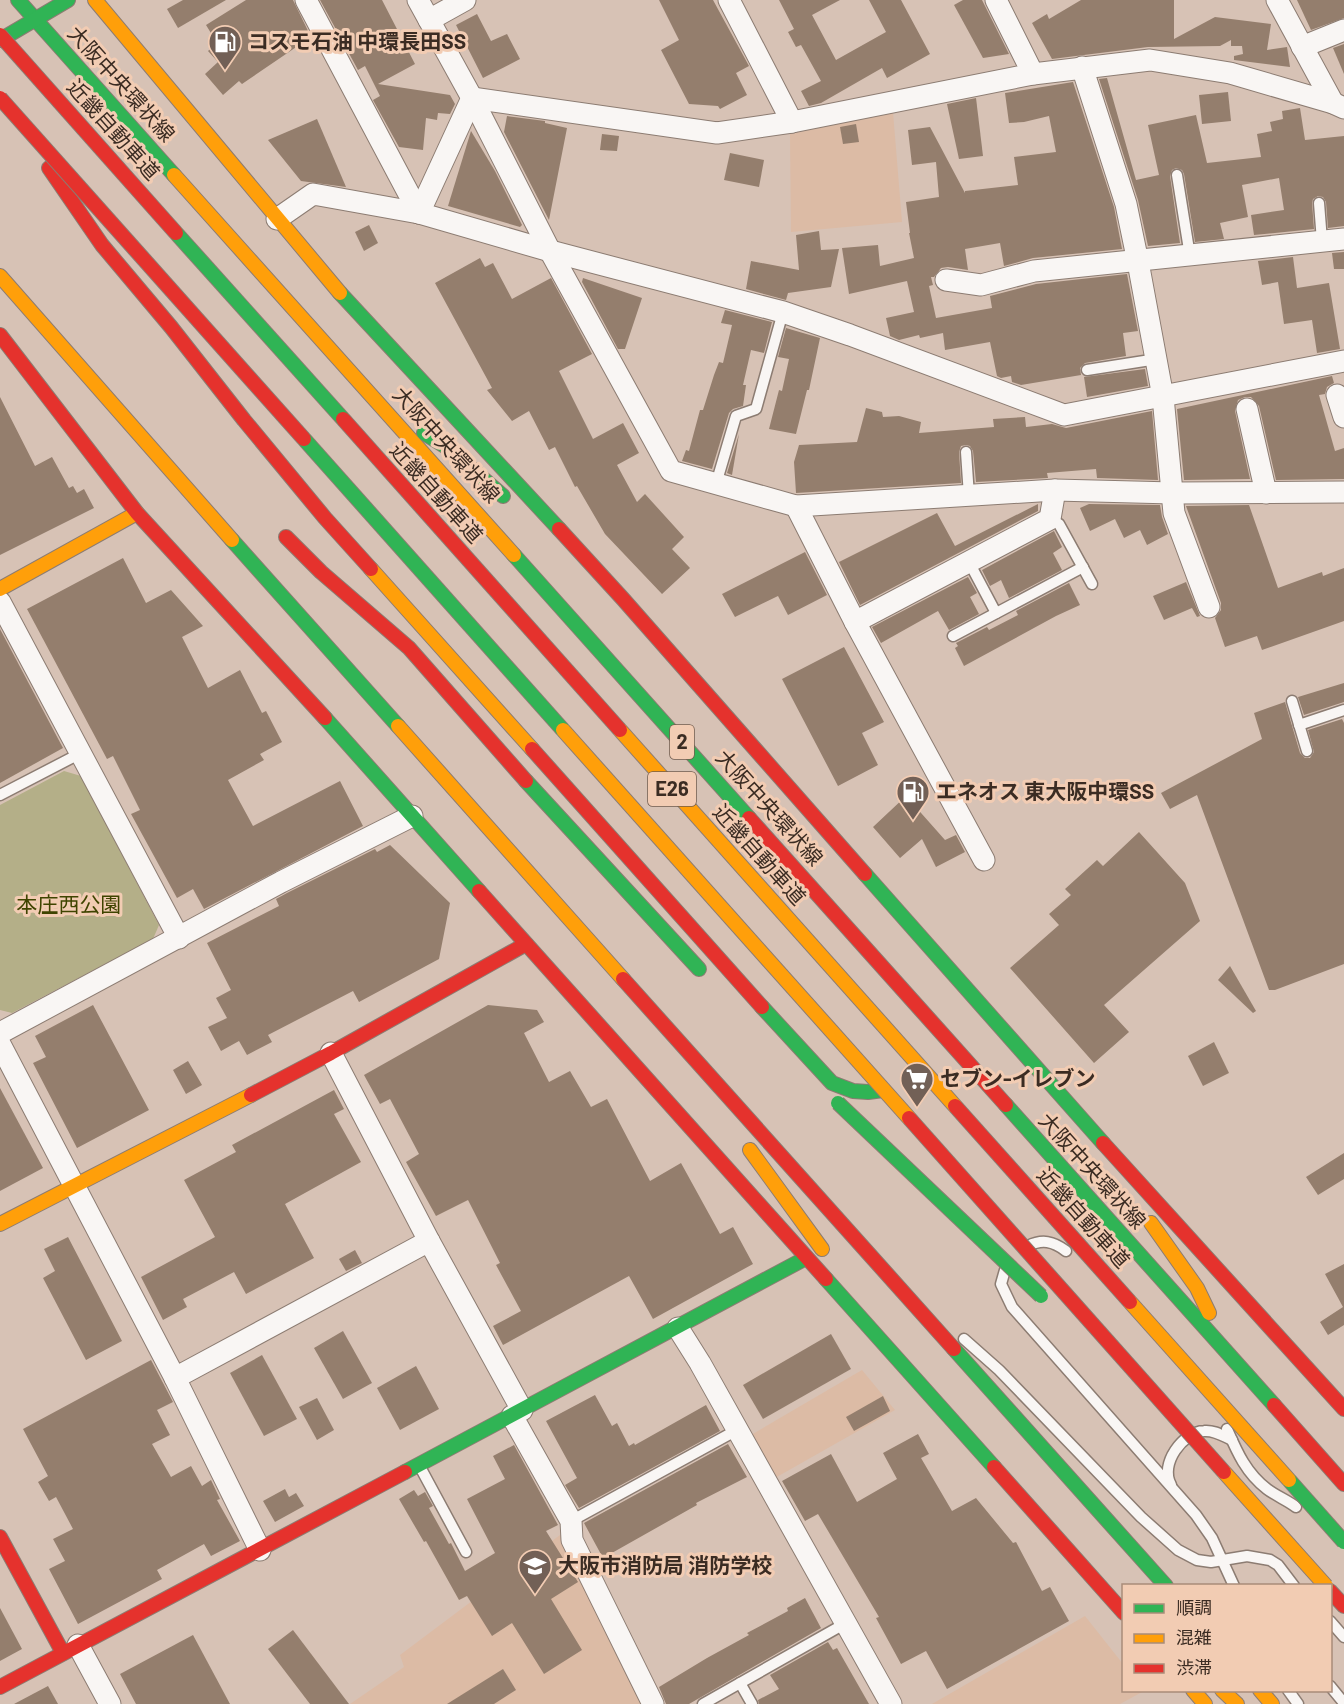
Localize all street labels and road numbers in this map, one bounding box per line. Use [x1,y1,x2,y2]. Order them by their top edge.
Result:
street label: 大阪中央環状線 [64,20,181,146]
street label: 近畿自動車道 [63,74,166,184]
street label: 大阪中央環状線 [389,381,506,507]
street label: 近畿自動車道 [386,437,489,547]
road number: 2 [670,725,694,759]
street label: 大阪中央環状線 [712,744,829,870]
road number: E26 [648,772,696,806]
street label: 近畿自動車道 [709,799,812,909]
street label: 大阪中央環状線 [1035,1107,1152,1233]
street label: 近畿自動車道 [1033,1162,1136,1272]

